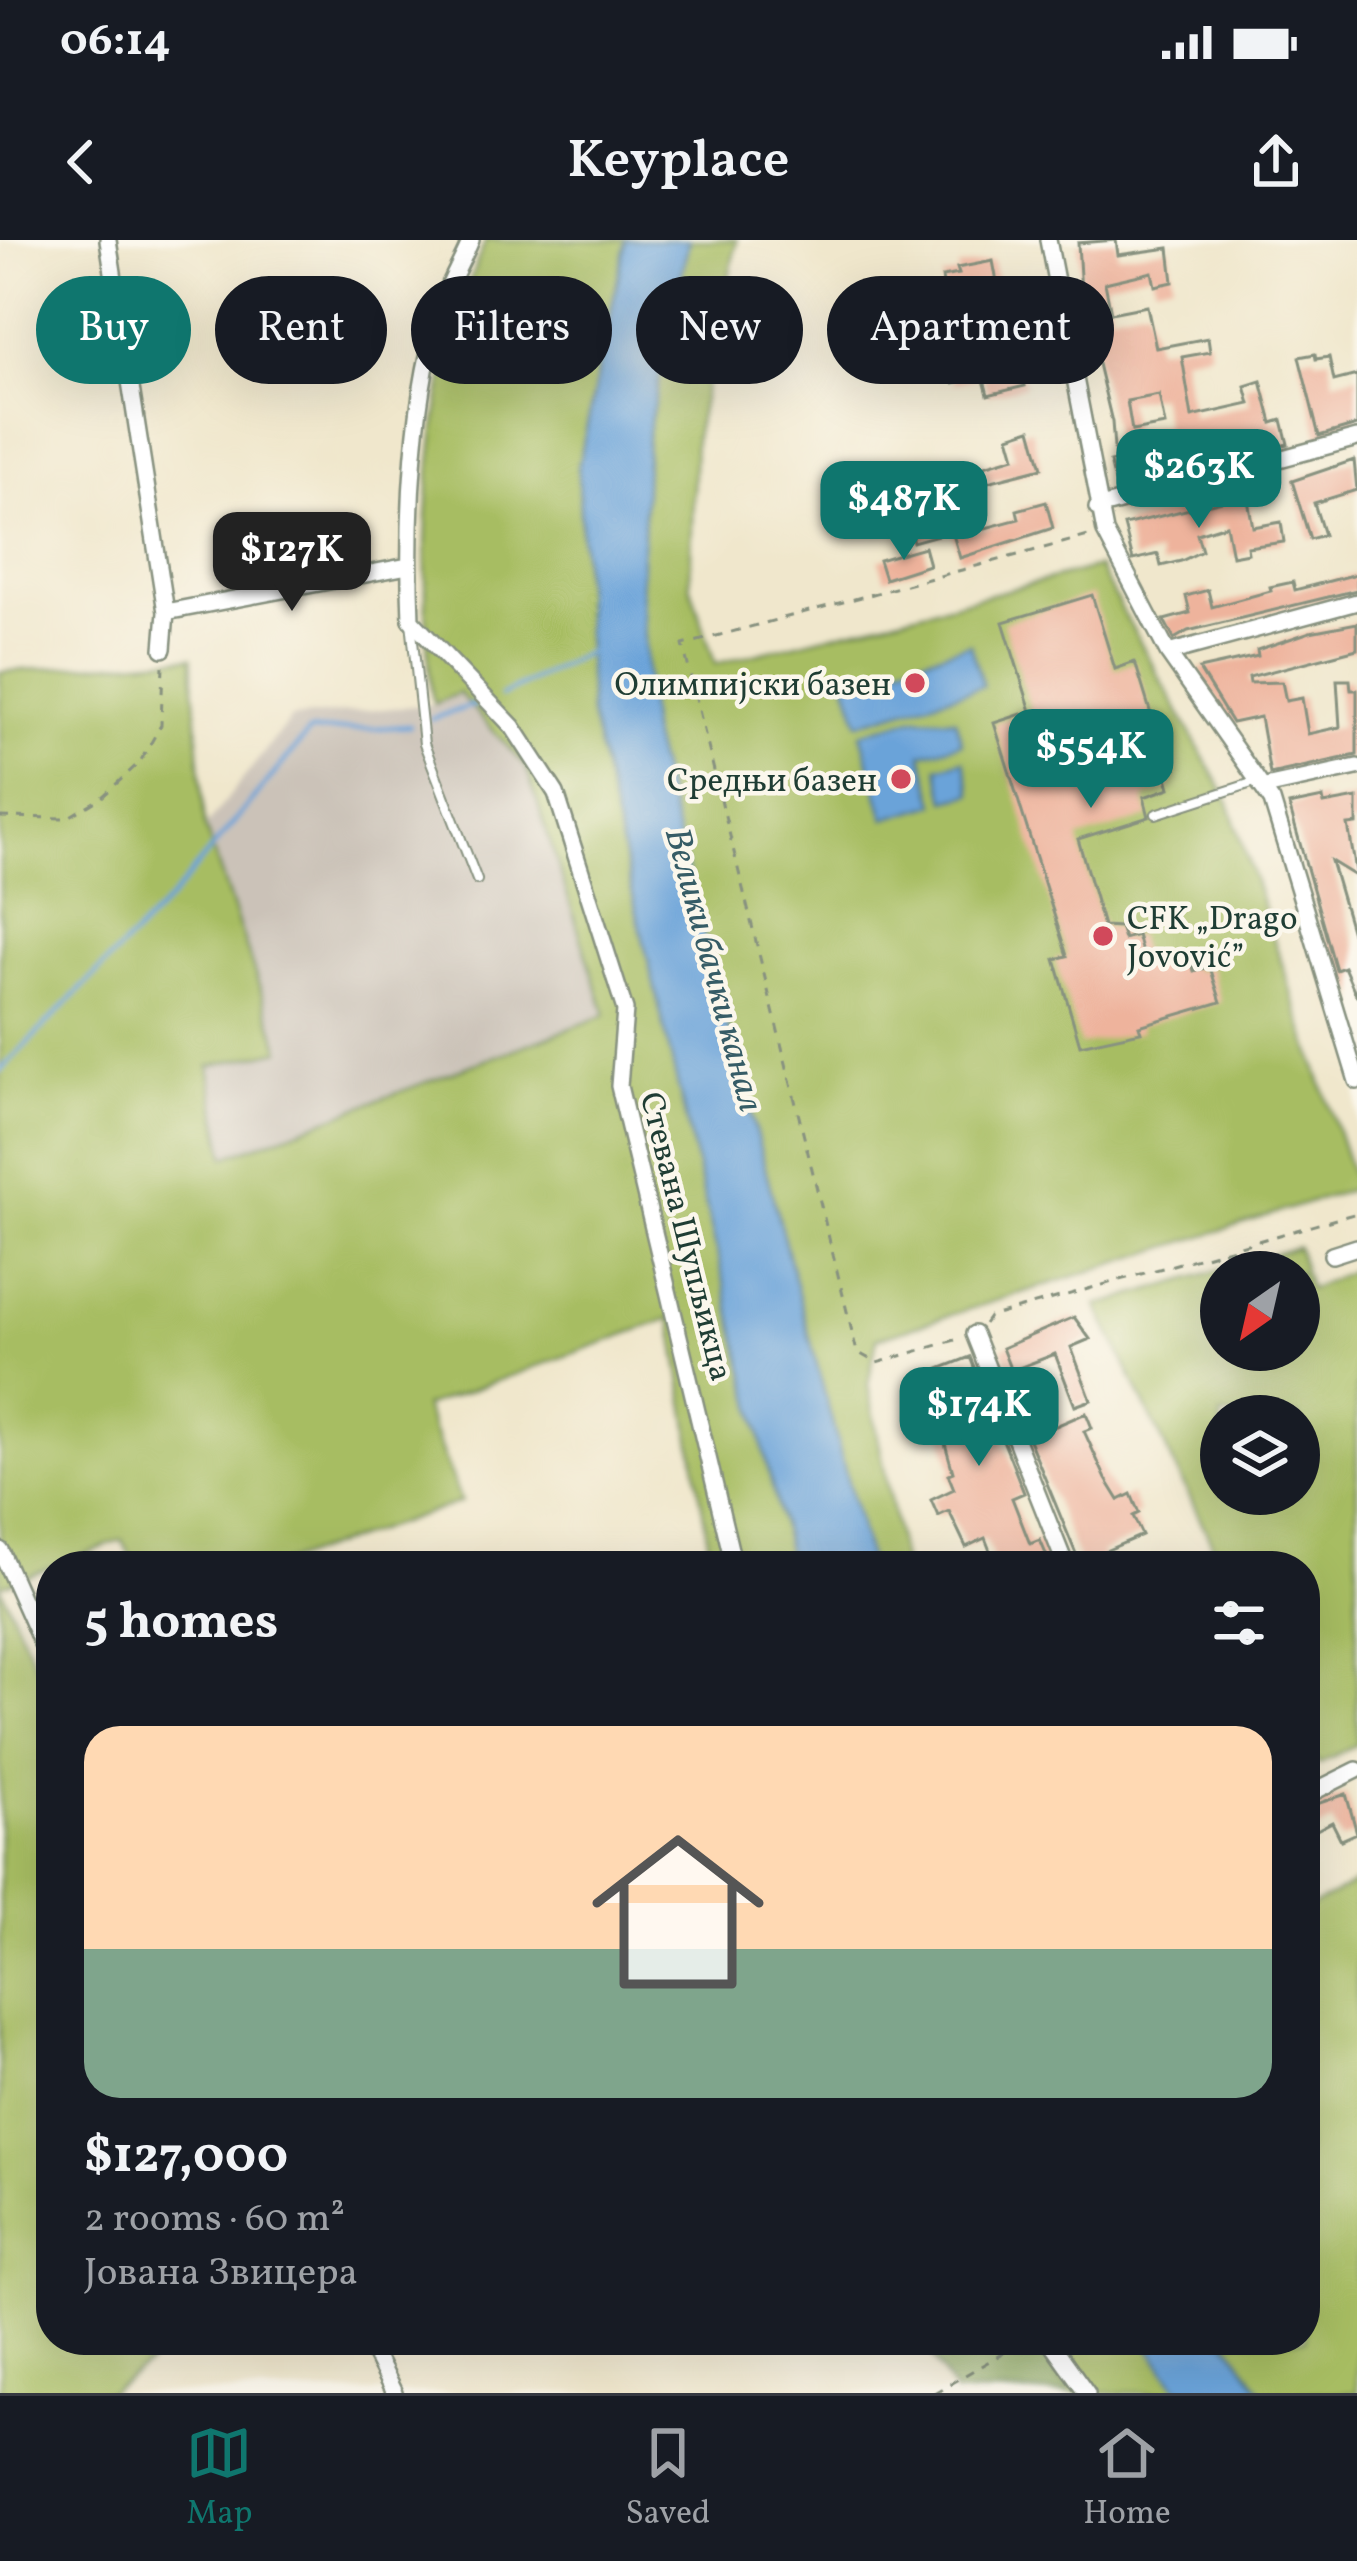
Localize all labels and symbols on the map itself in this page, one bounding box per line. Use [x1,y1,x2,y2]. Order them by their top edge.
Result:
pin: $263K [1115,429,1283,531]
pin: $487K [820,461,988,563]
pin: $127K [208,512,376,614]
place label: Олимпијски базен [615,664,891,710]
marker: Олимпијски базен [902,670,928,696]
pin: $554K [1007,709,1175,811]
place label: Средњи базен [667,760,877,806]
marker: Средњи базен [888,766,914,792]
water label: Велики бачки канал [650,822,774,1118]
place label: CFK „Drago Jovović” [1127,898,1298,982]
marker: CFK „Drago Jovović” [1090,923,1116,949]
street label: Стевана Шупљикца [626,1088,742,1386]
north arrow [1200,1251,1320,1371]
pin: $174K [895,1367,1063,1469]

